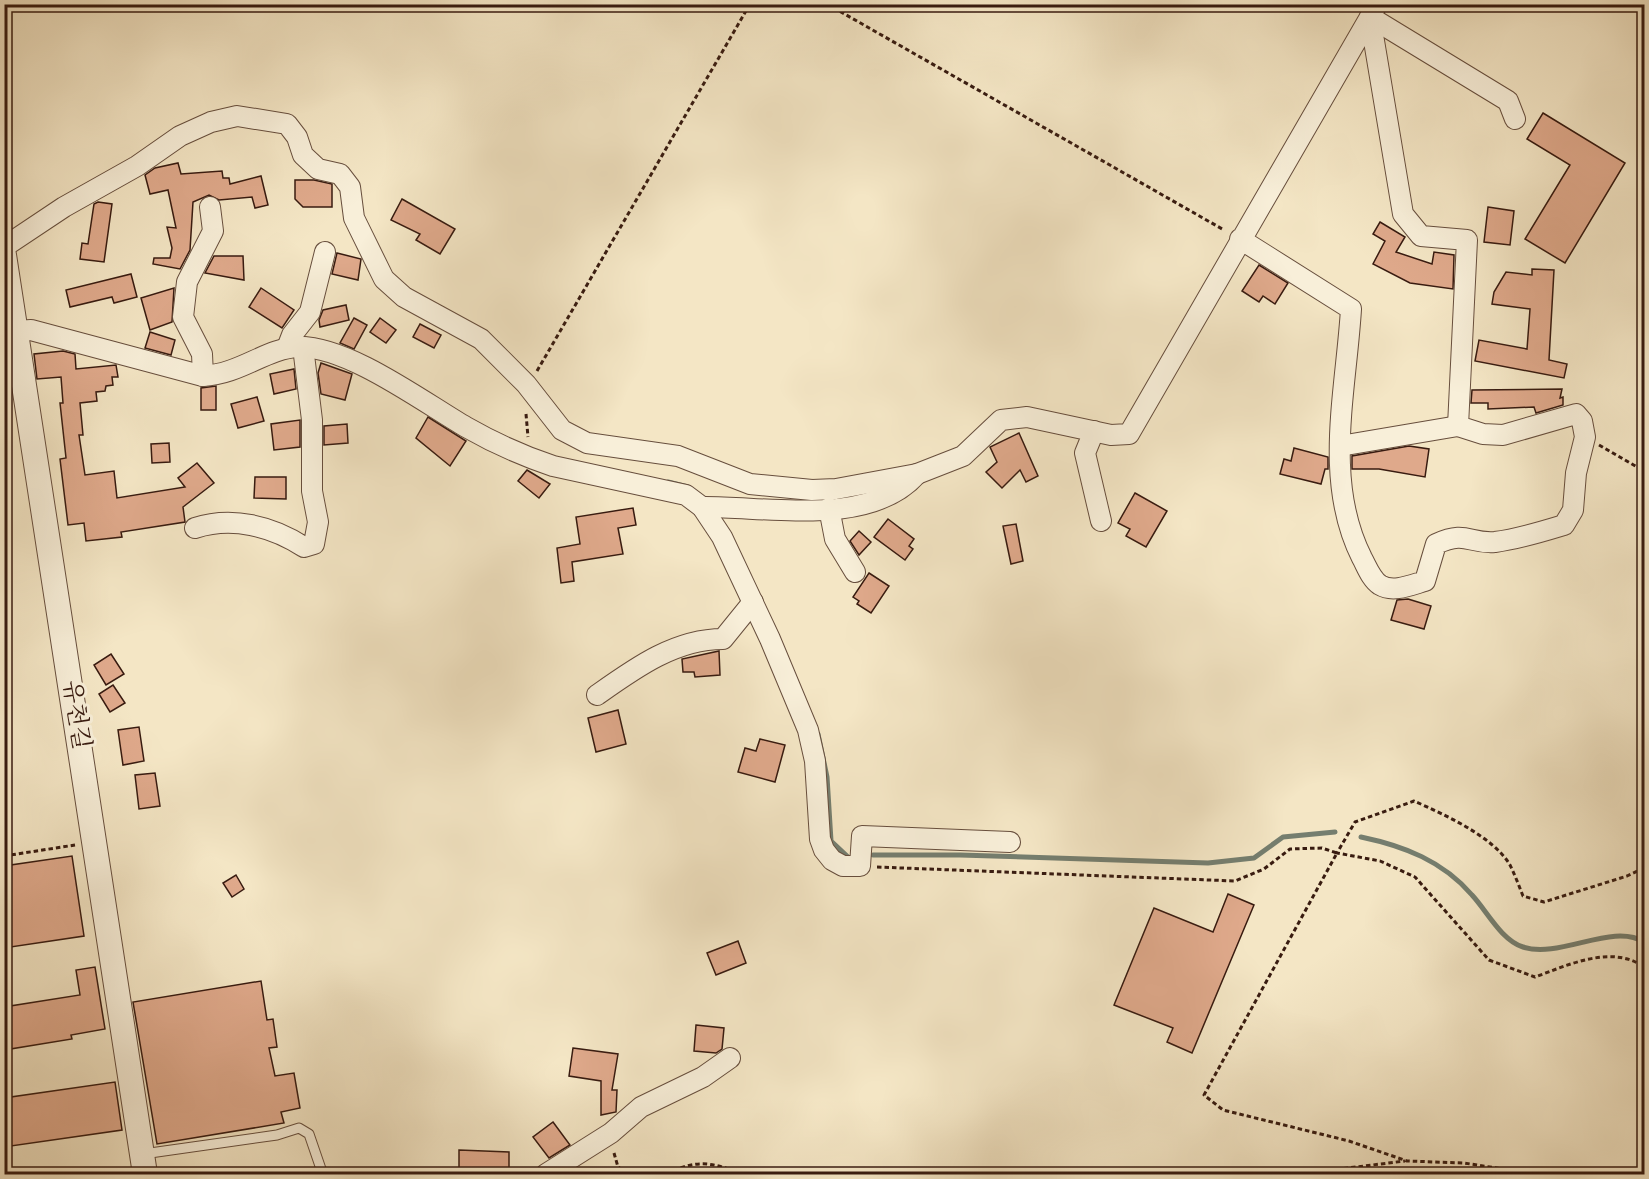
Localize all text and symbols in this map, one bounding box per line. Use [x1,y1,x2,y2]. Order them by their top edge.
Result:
street label: 유천길 [53,678,97,752]

